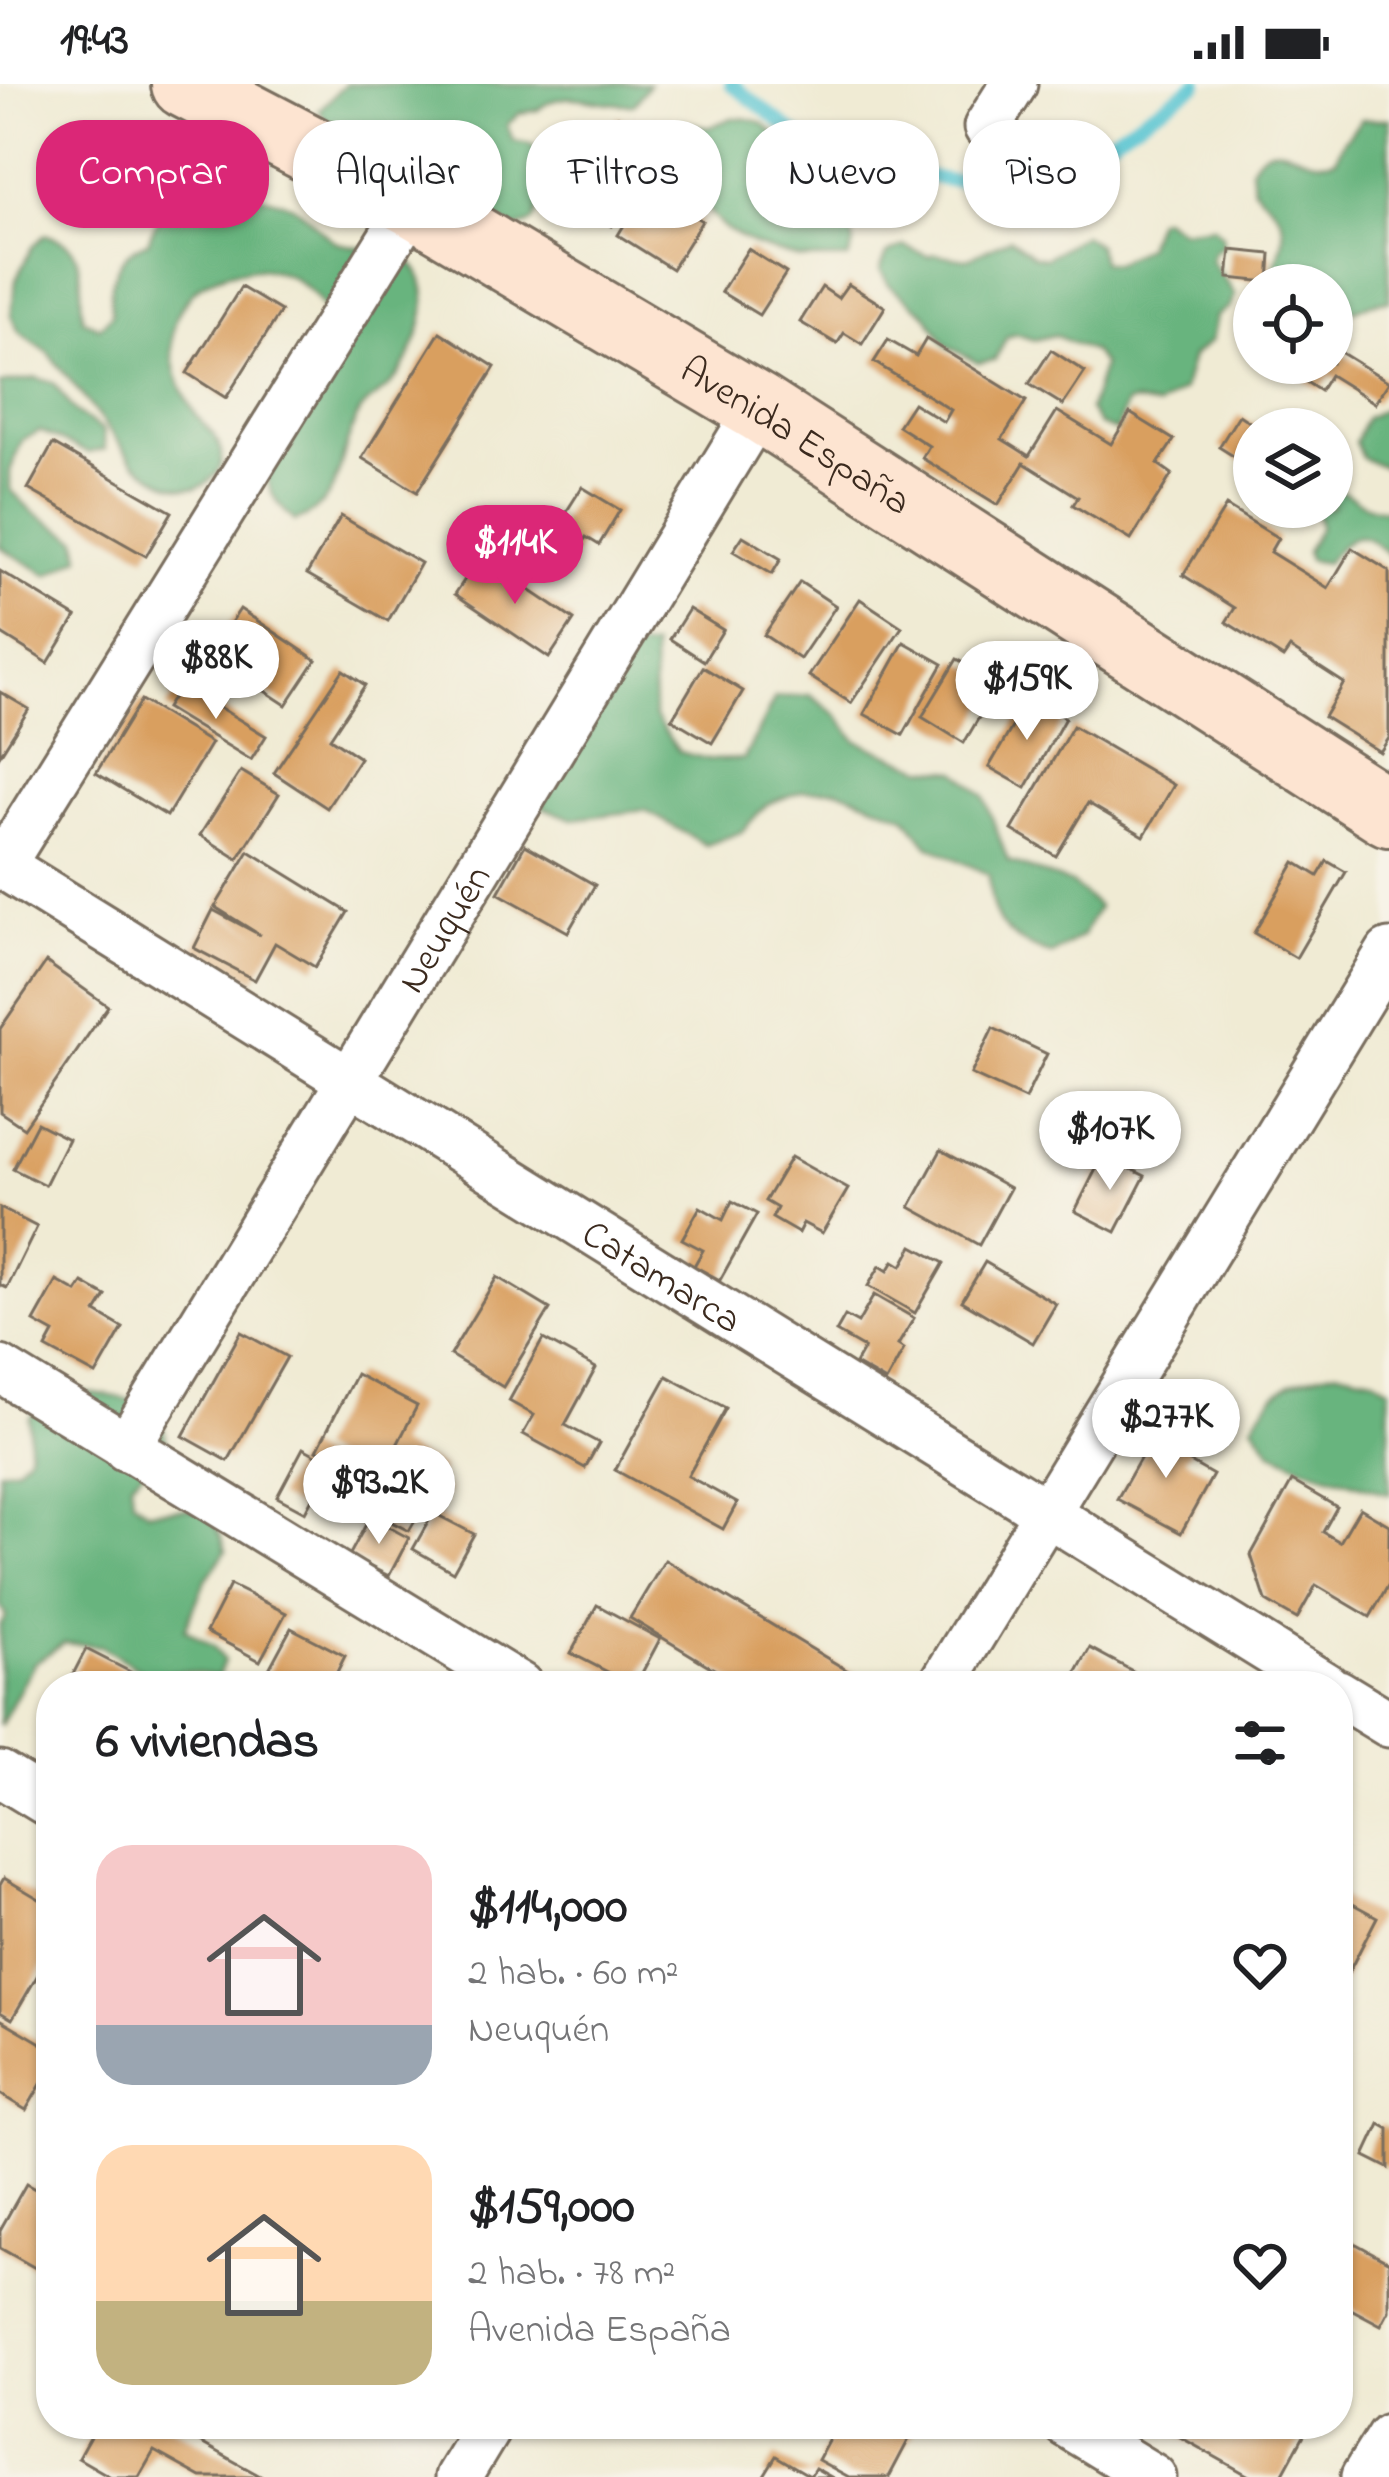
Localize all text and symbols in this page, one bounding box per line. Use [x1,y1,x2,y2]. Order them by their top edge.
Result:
text: 19:43 [60,9,129,75]
chip: Comprar [36,120,269,228]
chip: Alquilar [293,120,502,228]
chip: Filtros [526,120,722,228]
chip: Nuevo [746,120,939,228]
chip: Piso [963,120,1120,228]
map controls [1233,264,1353,528]
button: locate [1233,264,1353,384]
street label: Avenida España [668,344,921,532]
button: layers [1233,408,1353,528]
pin: $114K [431,505,599,607]
text: $114K [473,515,557,572]
pin: $88K [145,620,287,722]
text: $88K [180,630,252,687]
pin: $159K [943,641,1111,743]
text: $159K [983,651,1071,708]
street label: Neuquén [385,855,508,1005]
pin: $107K [1026,1091,1194,1193]
text: $107K [1066,1101,1154,1158]
street label: Catamarca [570,1208,751,1350]
pin: $277K [1082,1379,1250,1481]
text: $277K [1119,1389,1213,1446]
pin: $93.2K [281,1445,477,1547]
text: $93.2K [330,1455,428,1512]
text: 6 viviendas [96,1706,319,1781]
icon: filters [1227,1710,1293,1776]
text: $114,000 [468,1871,627,1946]
icon: home [192,1893,336,2037]
icon: heart [1227,1932,1293,1998]
text: 2 hab. · 60 m² [468,1946,679,2003]
text: Neuquén [468,2003,609,2060]
text: $159,000 [468,2171,634,2246]
icon: home [192,2193,336,2337]
icon: heart [1227,2232,1293,2298]
text: 2 hab. · 78 m² [468,2246,675,2303]
text: Avenida España [468,2303,731,2360]

